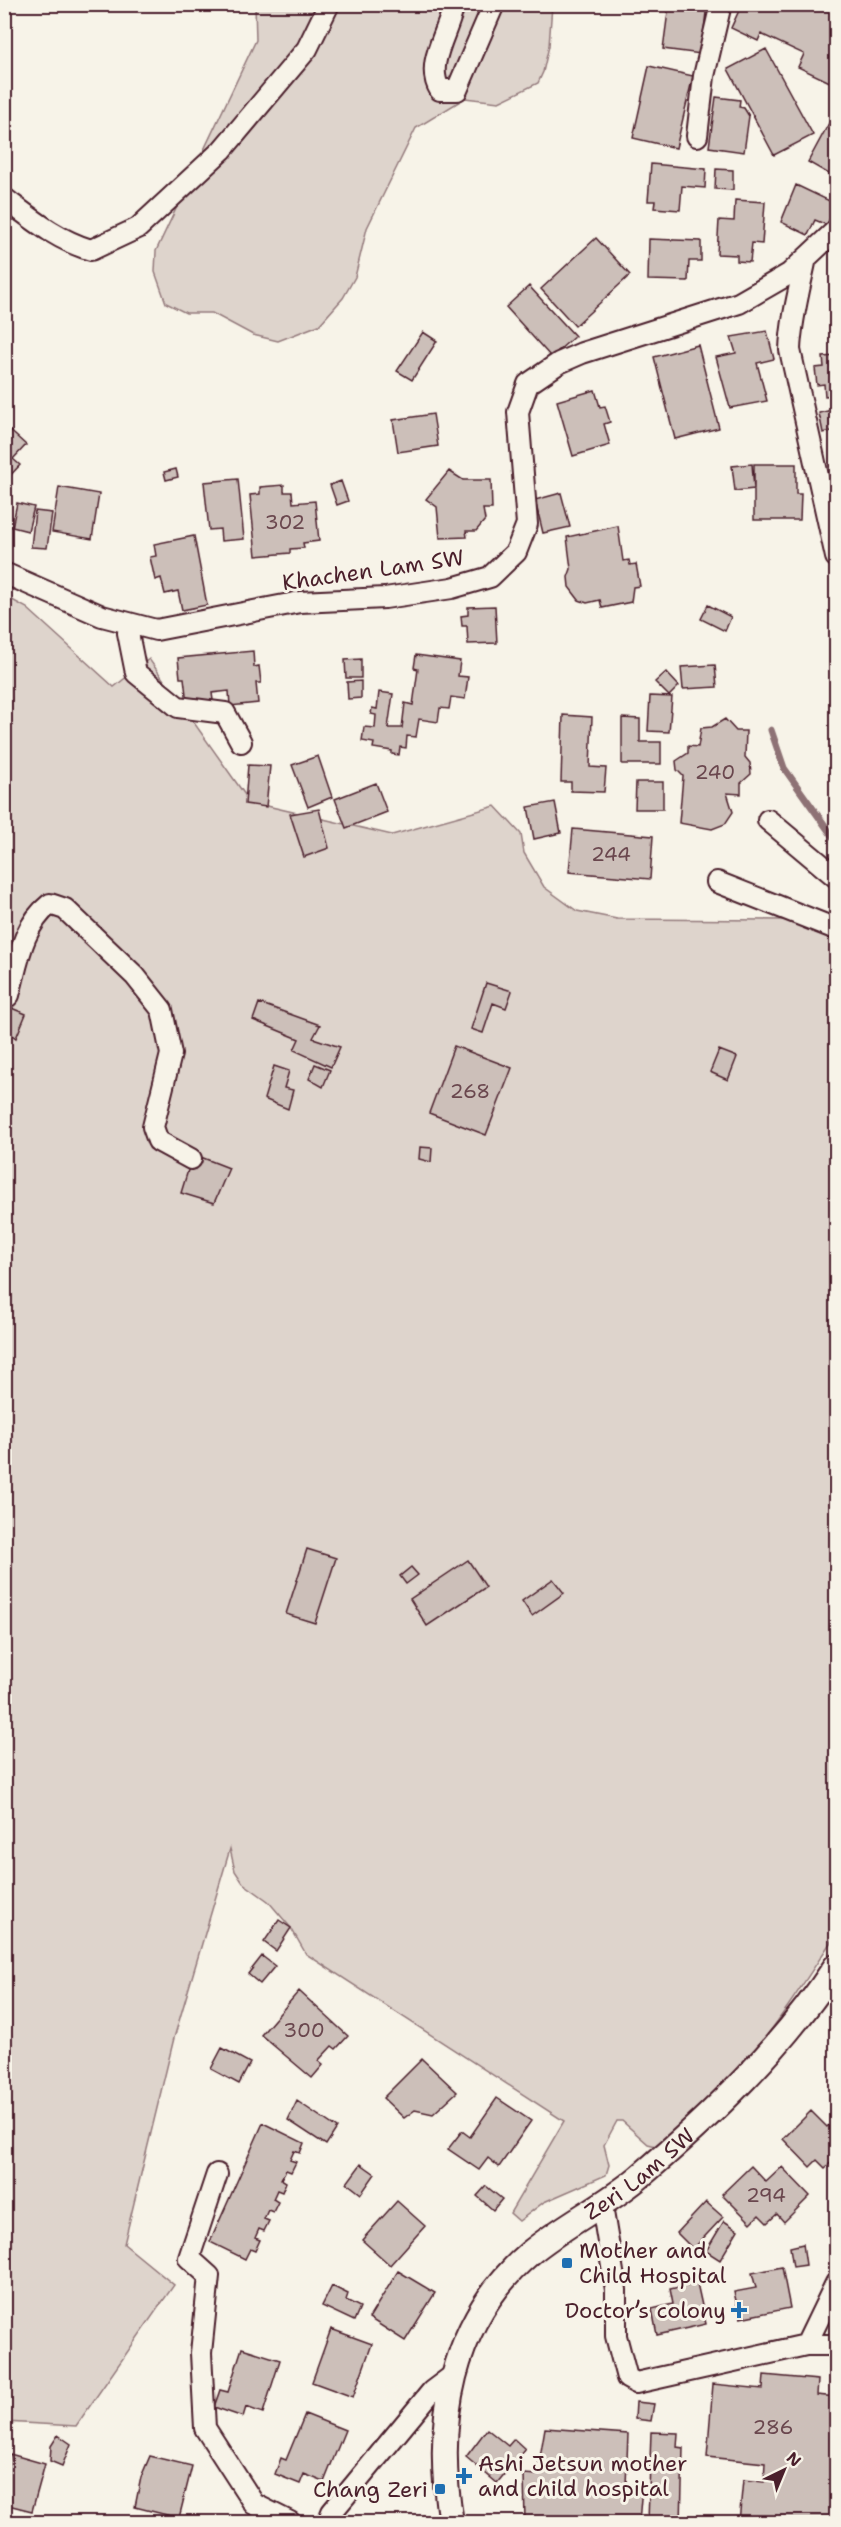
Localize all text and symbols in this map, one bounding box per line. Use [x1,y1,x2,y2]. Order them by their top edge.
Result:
house number: 302 [265,509,305,535]
street label: Khachen Lam SW [280,543,466,597]
house number: 240 [695,759,735,785]
house number: 244 [591,841,631,867]
house number: 268 [450,1078,490,1104]
house number: 300 [283,2017,325,2043]
street label: Zeri Lam SW [578,2121,700,2226]
house number: 294 [746,2182,786,2208]
place label: Mother and Child Hospital [579,2236,727,2290]
marker: Mother and Child Hospital [560,2256,574,2270]
place label: Doctor’s colony [565,2296,726,2325]
marker: Doctor’s colony [730,2301,748,2319]
house number: 286 [753,2414,793,2440]
north arrow [754,2440,814,2500]
text: N [782,2447,806,2471]
place label: Ashi Jetsun mother and child hospital [478,2449,688,2503]
marker: Ashi Jetsun mother and child hospital [455,2467,473,2485]
place label: Chang Zeri [313,2475,428,2504]
marker: Chang Zeri [433,2482,447,2496]

